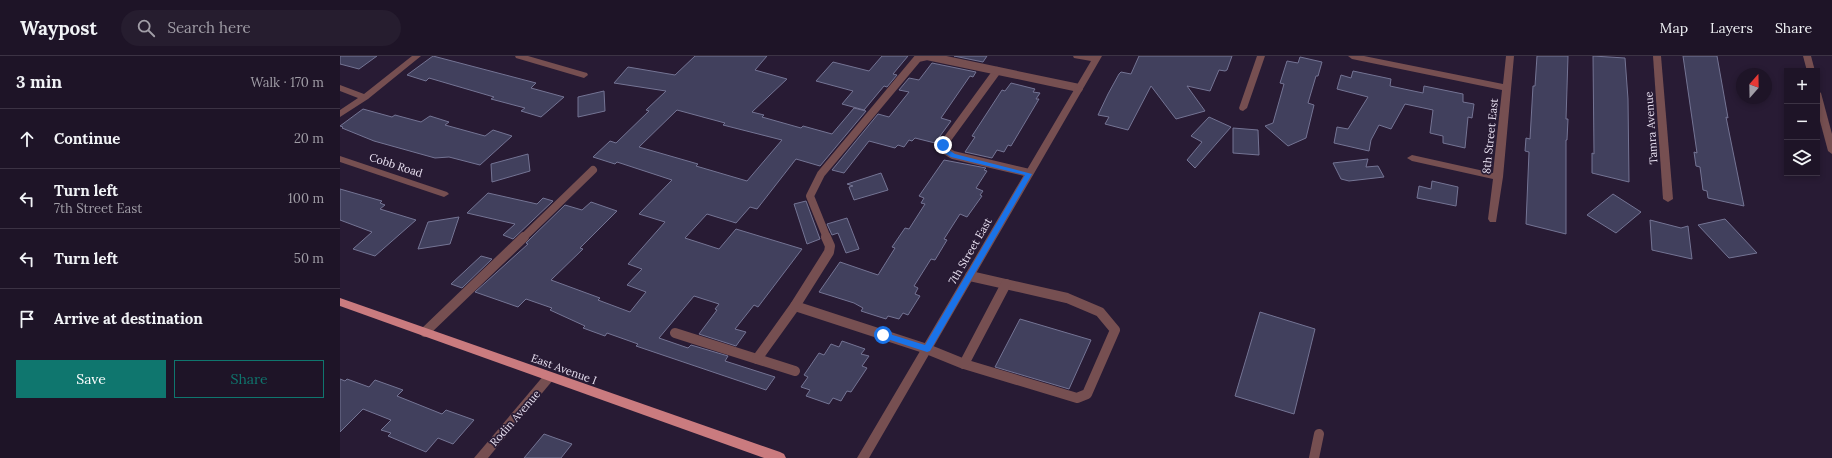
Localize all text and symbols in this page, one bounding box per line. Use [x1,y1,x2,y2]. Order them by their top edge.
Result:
search box [121,10,401,46]
text: Waypost [20,16,97,40]
icon: search [135,17,157,39]
text: Search here [167,18,251,37]
text: Map [1660,19,1688,37]
text: Layers [1710,19,1753,37]
text: Share [1775,19,1812,37]
north arrow [1736,68,1772,104]
map controls [1784,68,1820,176]
button: + [1784,68,1820,104]
text: 3 min [16,71,62,93]
text: Walk · 170 m [250,74,324,91]
street label: Tamra Avenue [1641,91,1661,165]
street label: 8th Street East [1479,97,1501,174]
button: − [1784,104,1820,140]
icon: ahead [16,128,38,150]
text: Continue [54,129,120,148]
text: 20 m [294,130,324,147]
route end [934,136,952,154]
button: layers [1784,140,1820,176]
street label: Cobb Road [368,150,425,180]
text: Turn left [54,181,118,200]
icon: left [16,188,38,210]
text: 100 m [288,190,324,207]
text: 7th Street East [54,200,142,217]
street label: 7th Street East [945,214,995,287]
icon: left [16,248,38,270]
text: Turn left [54,249,118,268]
text: 50 m [294,250,324,267]
icon: arrive [16,308,38,330]
text: Arrive at destination [54,309,203,328]
route start [874,326,892,344]
street label: East Avenue I [529,351,599,387]
button: Save [16,360,166,398]
button: Share [174,360,324,398]
street label: Rodin Avenue [487,387,543,449]

